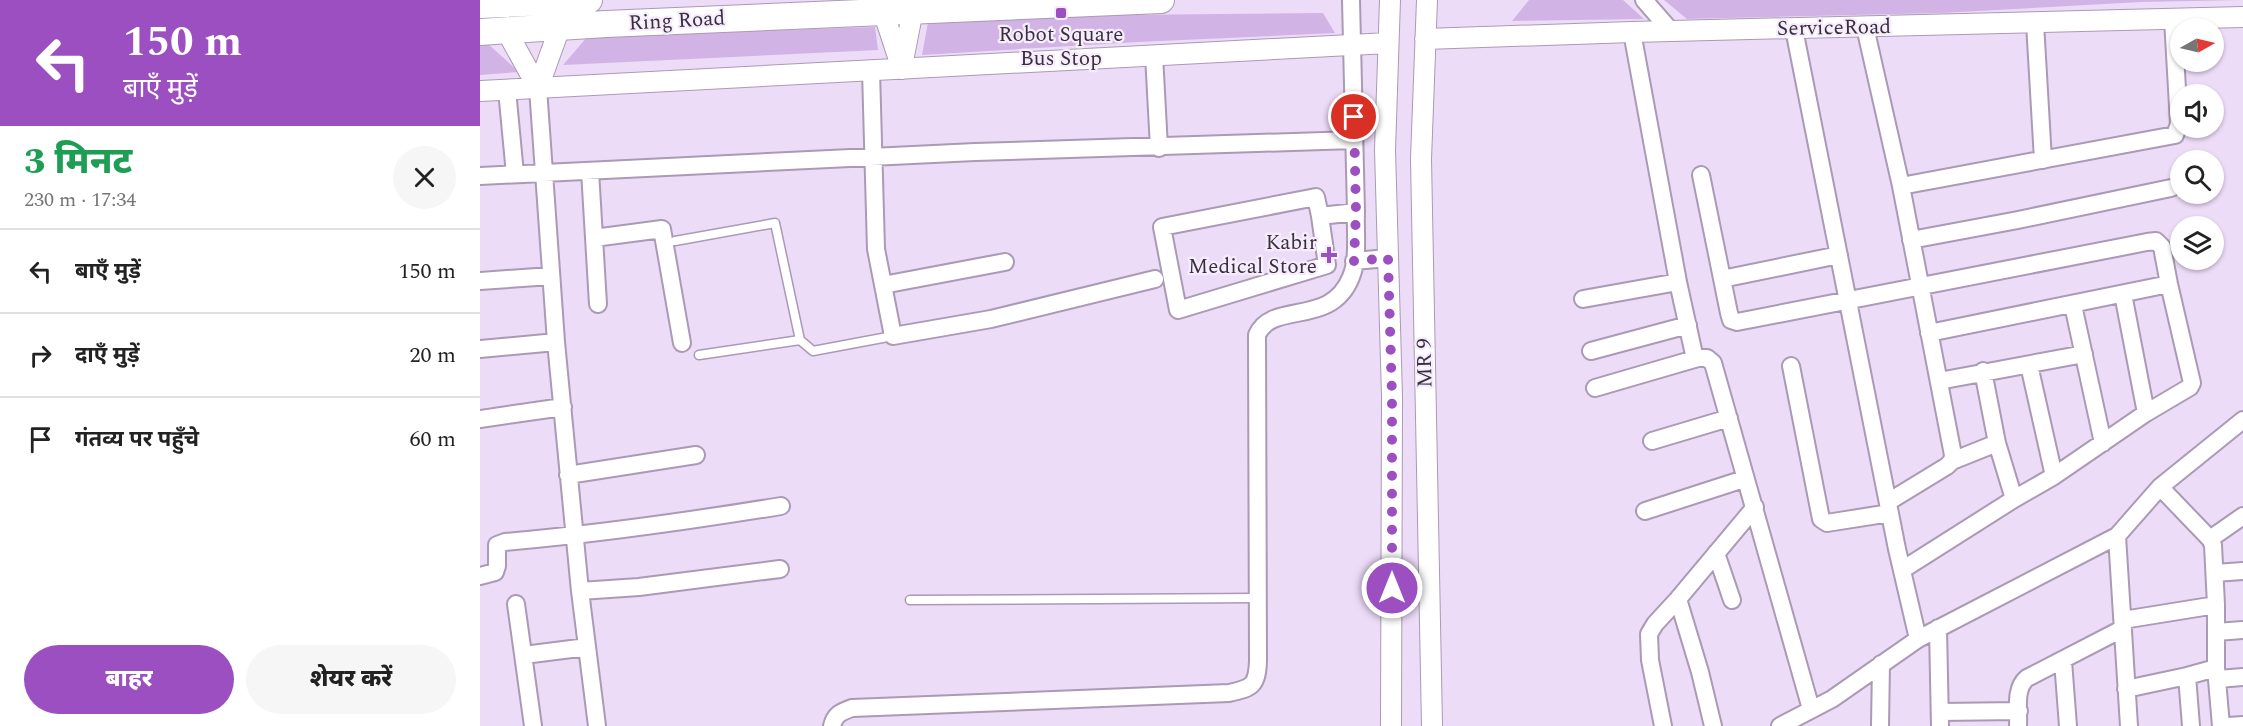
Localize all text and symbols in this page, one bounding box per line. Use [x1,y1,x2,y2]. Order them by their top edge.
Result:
street label: Ring Road [628,2,726,40]
marker: Robot Square Bus Stop [1054,6,1068,20]
text: 150 m [123,11,242,74]
street label: ServiceRoad [1777,11,1891,45]
north arrow [2170,18,2224,72]
map controls [2170,18,2224,270]
place label: Robot Square Bus Stop [999,19,1123,75]
icon: left [24,24,102,102]
text: बाएँ मुड़ें [123,68,198,110]
button: sound [2170,84,2224,138]
pin [1328,91,1379,142]
icon: arrive [1337,100,1370,133]
text: 3 मिनट [24,135,132,190]
button: close [393,146,456,209]
button: search [2170,150,2224,204]
text: 230 m · 17:34 [24,185,136,215]
button: layers [2170,216,2224,270]
place label: Kabir Medical Store [1188,227,1317,283]
marker: Kabir Medical Store [1322,248,1336,262]
icon: left [24,255,57,288]
text: बाएँ मुड़ें [75,255,141,288]
text: 150 m [399,255,456,288]
street label: MR 9 [1409,338,1441,388]
icon: right [24,339,57,372]
text: दाएँ मुड़ें [75,339,140,372]
text: 20 m [410,339,456,372]
icon: arrive [24,423,57,456]
text: गंतव्य पर पहुँचे [75,423,199,456]
text: 60 m [410,423,456,456]
position arrow [1360,556,1424,620]
button: बाहर [24,645,234,714]
button: शेयर करें [246,645,456,714]

